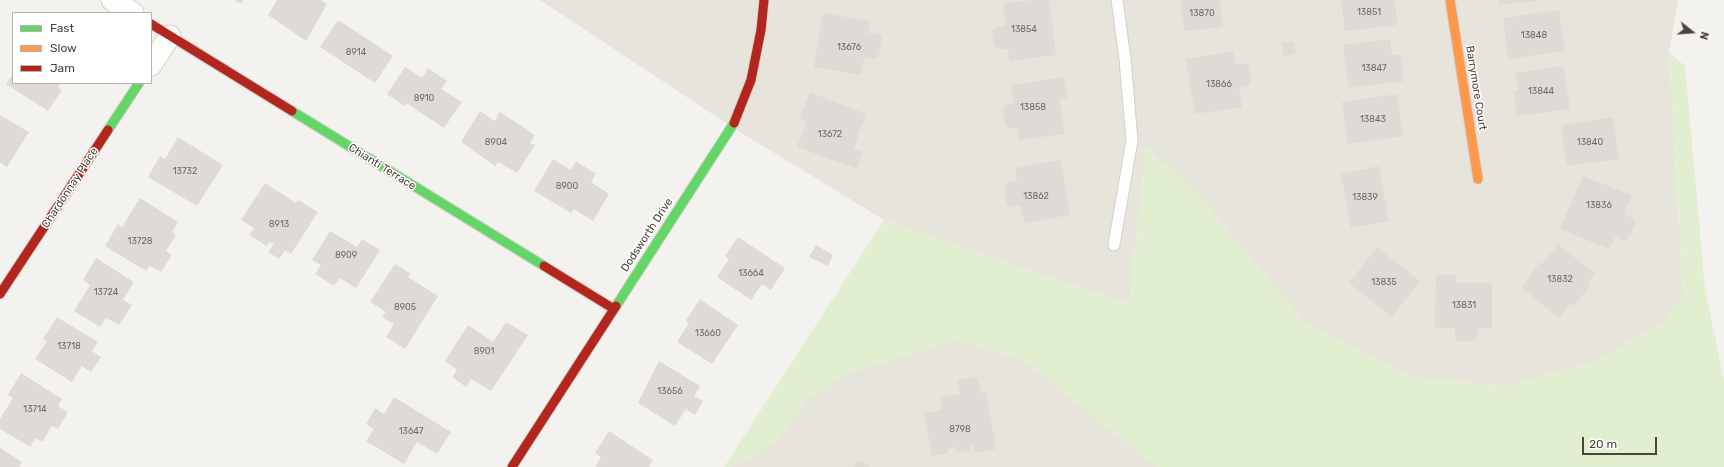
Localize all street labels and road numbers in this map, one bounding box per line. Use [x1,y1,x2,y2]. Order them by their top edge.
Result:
street label: Barrymore Court [1463,45,1489,131]
street label: Chianti Terrace [346,141,418,193]
street label: Chardonnay Place [39,145,101,231]
street label: Dodsworth Drive [618,196,676,274]

